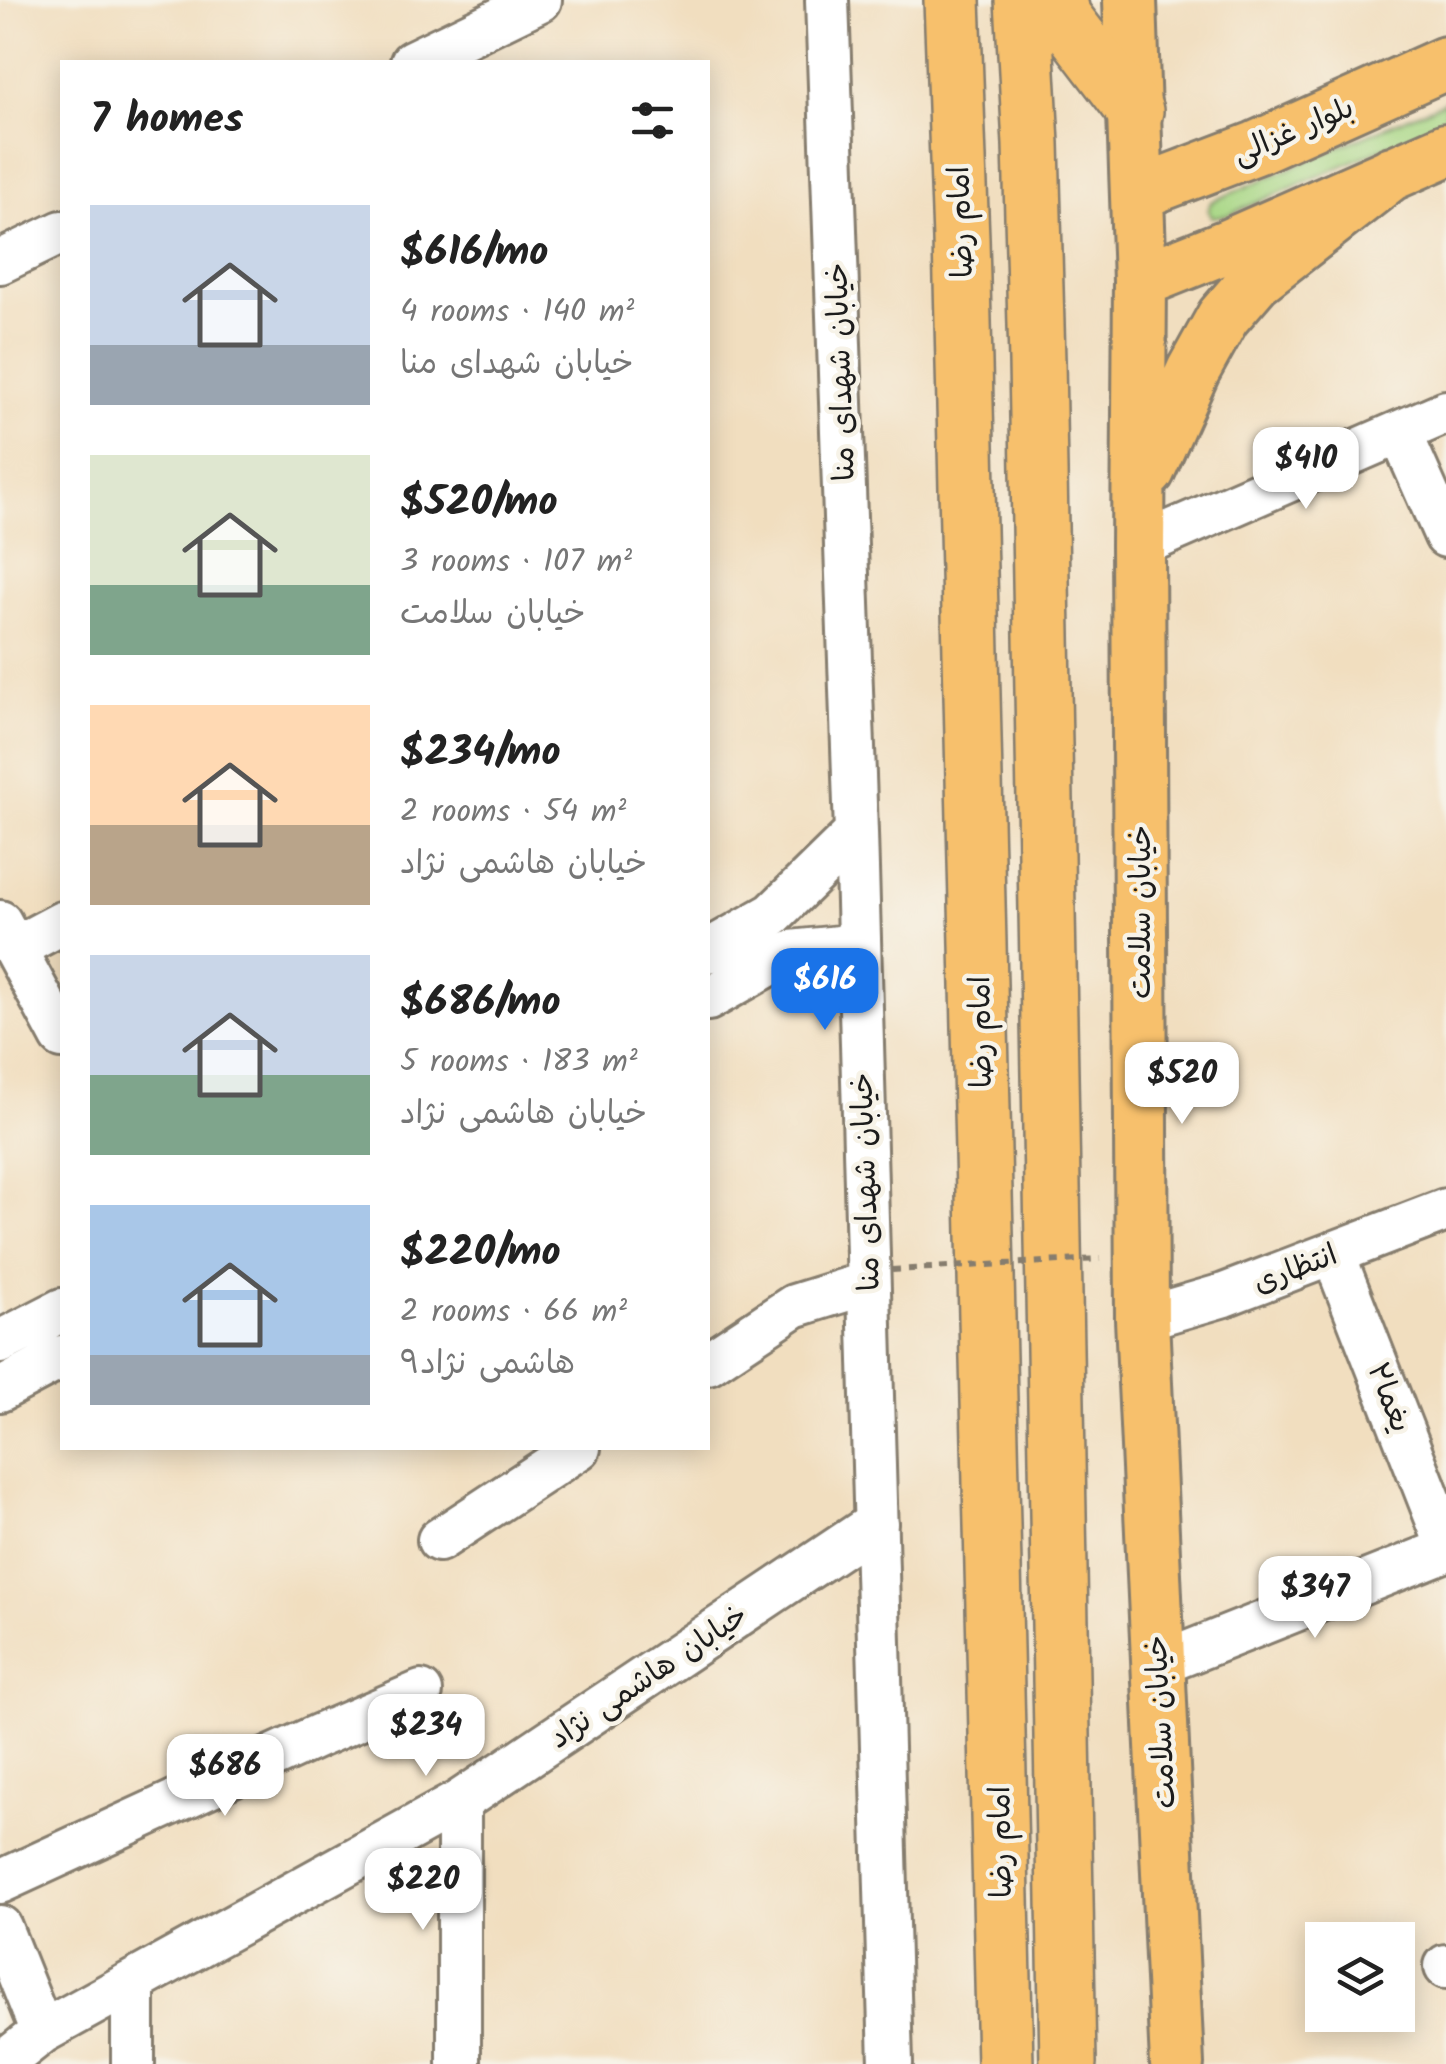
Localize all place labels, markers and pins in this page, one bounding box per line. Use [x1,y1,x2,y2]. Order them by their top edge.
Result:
pin: $410 [1247,427,1365,512]
pin: $616 [766,948,884,1033]
pin: $520 [1123,1042,1241,1127]
pin: $347 [1256,1556,1374,1641]
pin: $234 [367,1694,485,1779]
pin: $686 [166,1734,284,1819]
pin: $220 [364,1848,482,1933]

